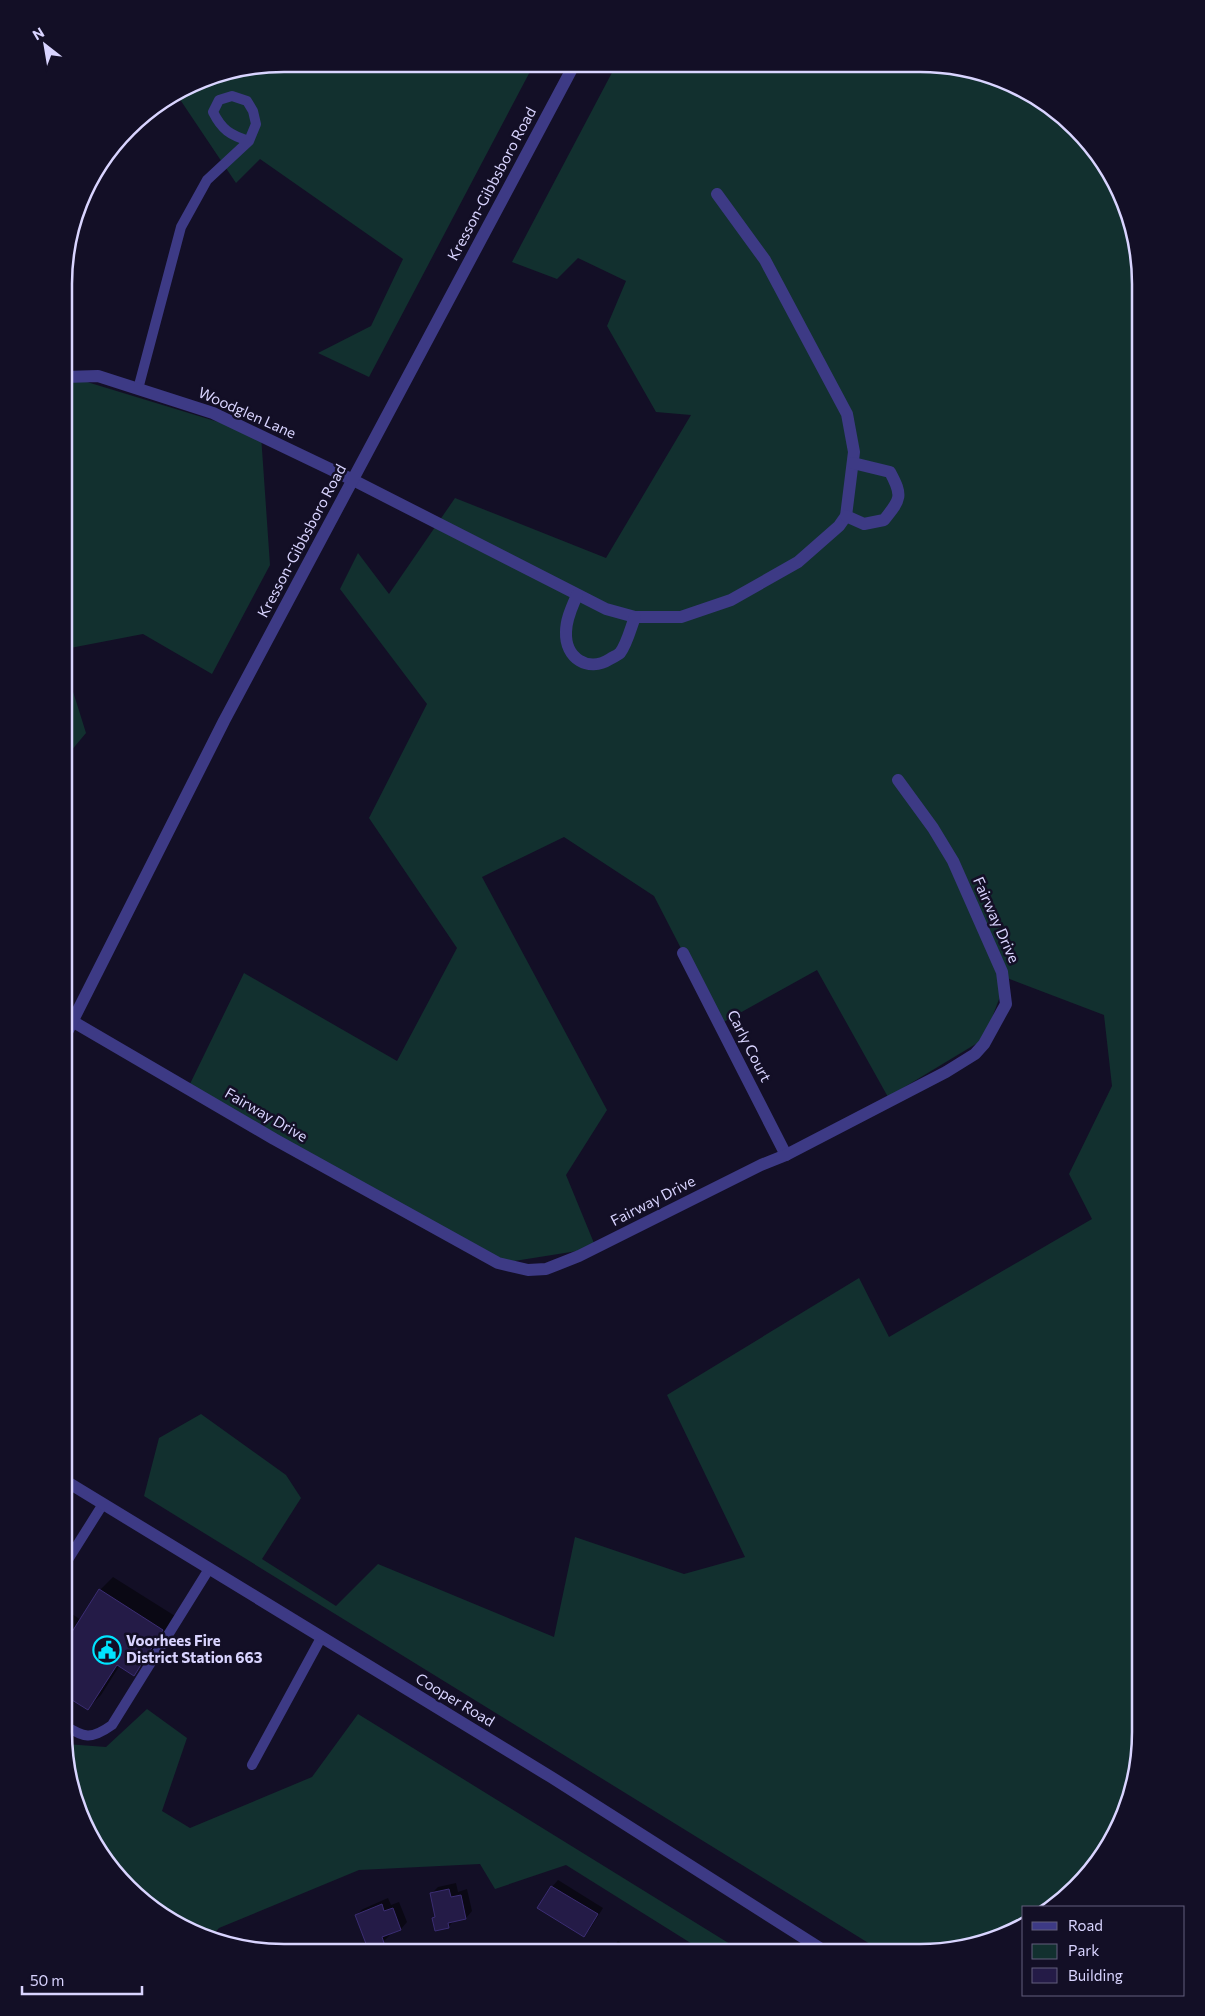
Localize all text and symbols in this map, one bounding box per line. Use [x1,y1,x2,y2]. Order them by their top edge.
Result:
north arrow [20,20,70,70]
text: N [29,23,47,43]
street label: Kresson-Gibbsboro Road [443,104,539,263]
street label: Woodglen Lane [196,382,299,442]
street label: Kresson-Gibbsboro Road [253,461,349,620]
street label: Fairway Drive [970,874,1024,966]
street label: Carly Court [724,1007,776,1085]
street label: Fairway Drive [222,1083,311,1145]
street label: Fairway Drive [607,1171,698,1229]
place label: Voorhees Fire District Station 663 [126,1631,263,1666]
public building icon: Voorhees Fire District Station 663 [92,1635,122,1665]
street label: Cooper Road [413,1669,498,1730]
legend [1022,1906,1185,1996]
text: Road [1068,1916,1103,1934]
text: Park [1068,1941,1099,1959]
scale bar [22,1964,142,1996]
text: Building [1068,1966,1123,1984]
text: 50 m [30,1971,64,1989]

